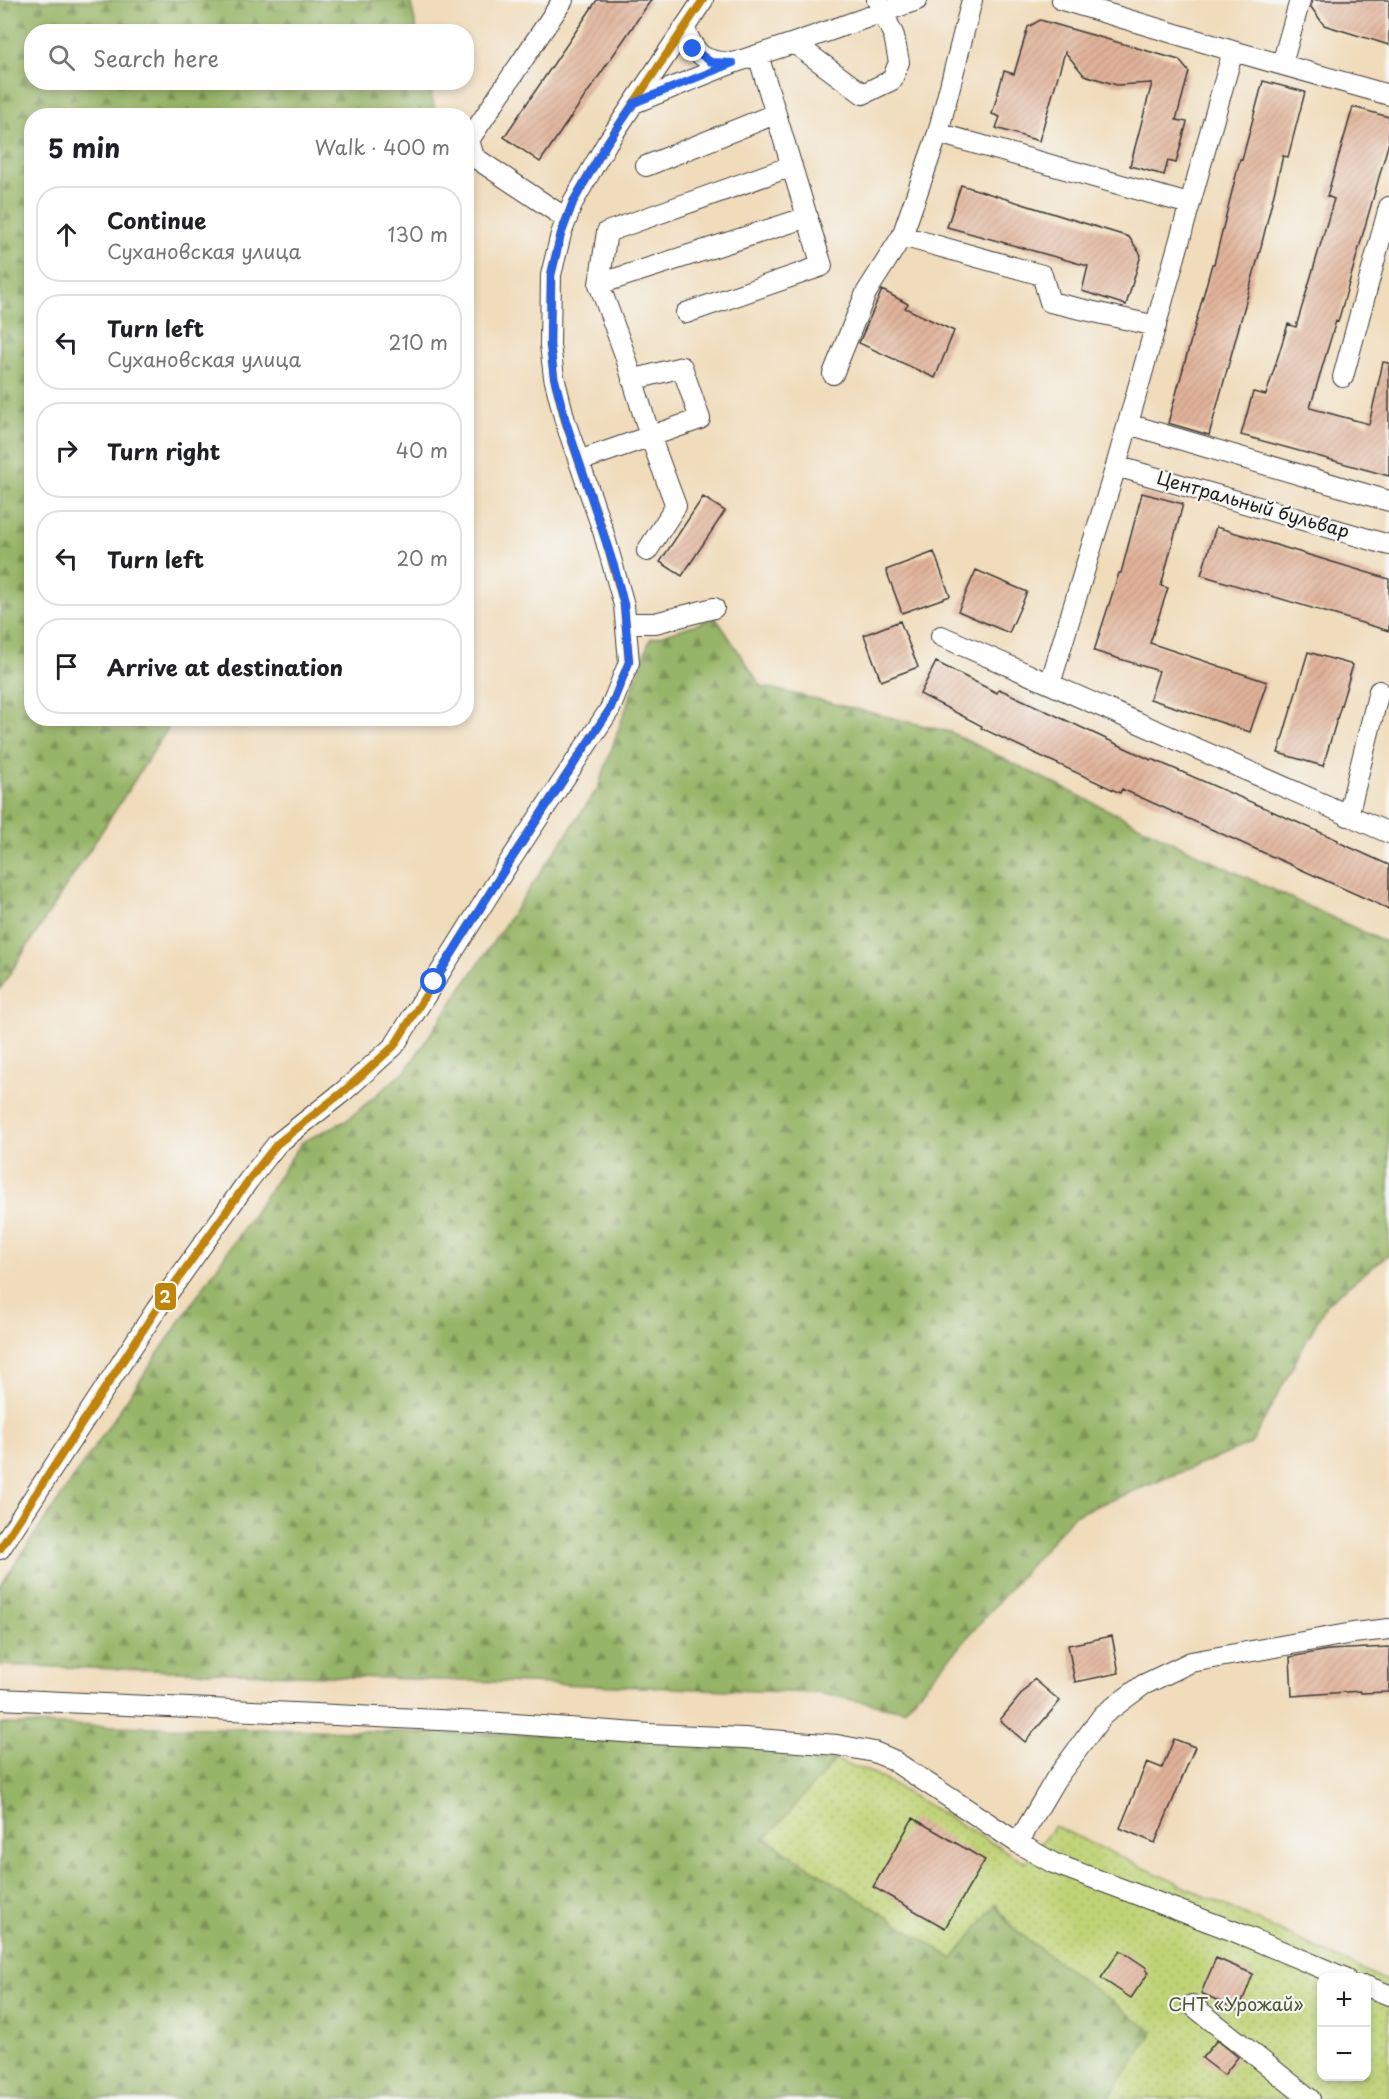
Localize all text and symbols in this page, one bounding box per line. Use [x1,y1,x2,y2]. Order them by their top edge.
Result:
search box [24,24,474,90]
route end [679,35,705,61]
icon: search [45,41,78,74]
text: Search here [93,41,219,74]
text: 5 min [48,128,120,167]
text: Walk · 400 m [315,132,450,162]
text: Continue [107,203,206,236]
icon: ahead [50,218,83,251]
text: 130 m [388,219,448,249]
text: Сухановская улица [107,236,301,266]
text: Turn left [107,311,204,344]
icon: left [50,326,83,359]
text: 210 m [389,327,448,357]
text: Сухановская улица [107,344,301,374]
icon: right [50,434,83,467]
text: Turn right [107,434,220,467]
text: 40 m [396,435,448,465]
street label: Центральный бульвар [1154,463,1353,544]
icon: left [50,542,83,575]
text: Turn left [107,542,204,575]
text: 20 m [396,543,448,573]
icon: arrive [50,650,83,683]
text: Arrive at destination [107,650,343,683]
route start [420,968,446,994]
line badge: 2 [154,1282,177,1311]
text: 2 [159,1284,171,1308]
map controls [1317,1973,1371,2081]
button: + [1317,1973,1371,2027]
park label: СНТ «Урожай» [1168,1990,1304,2017]
button: − [1317,2027,1371,2081]

